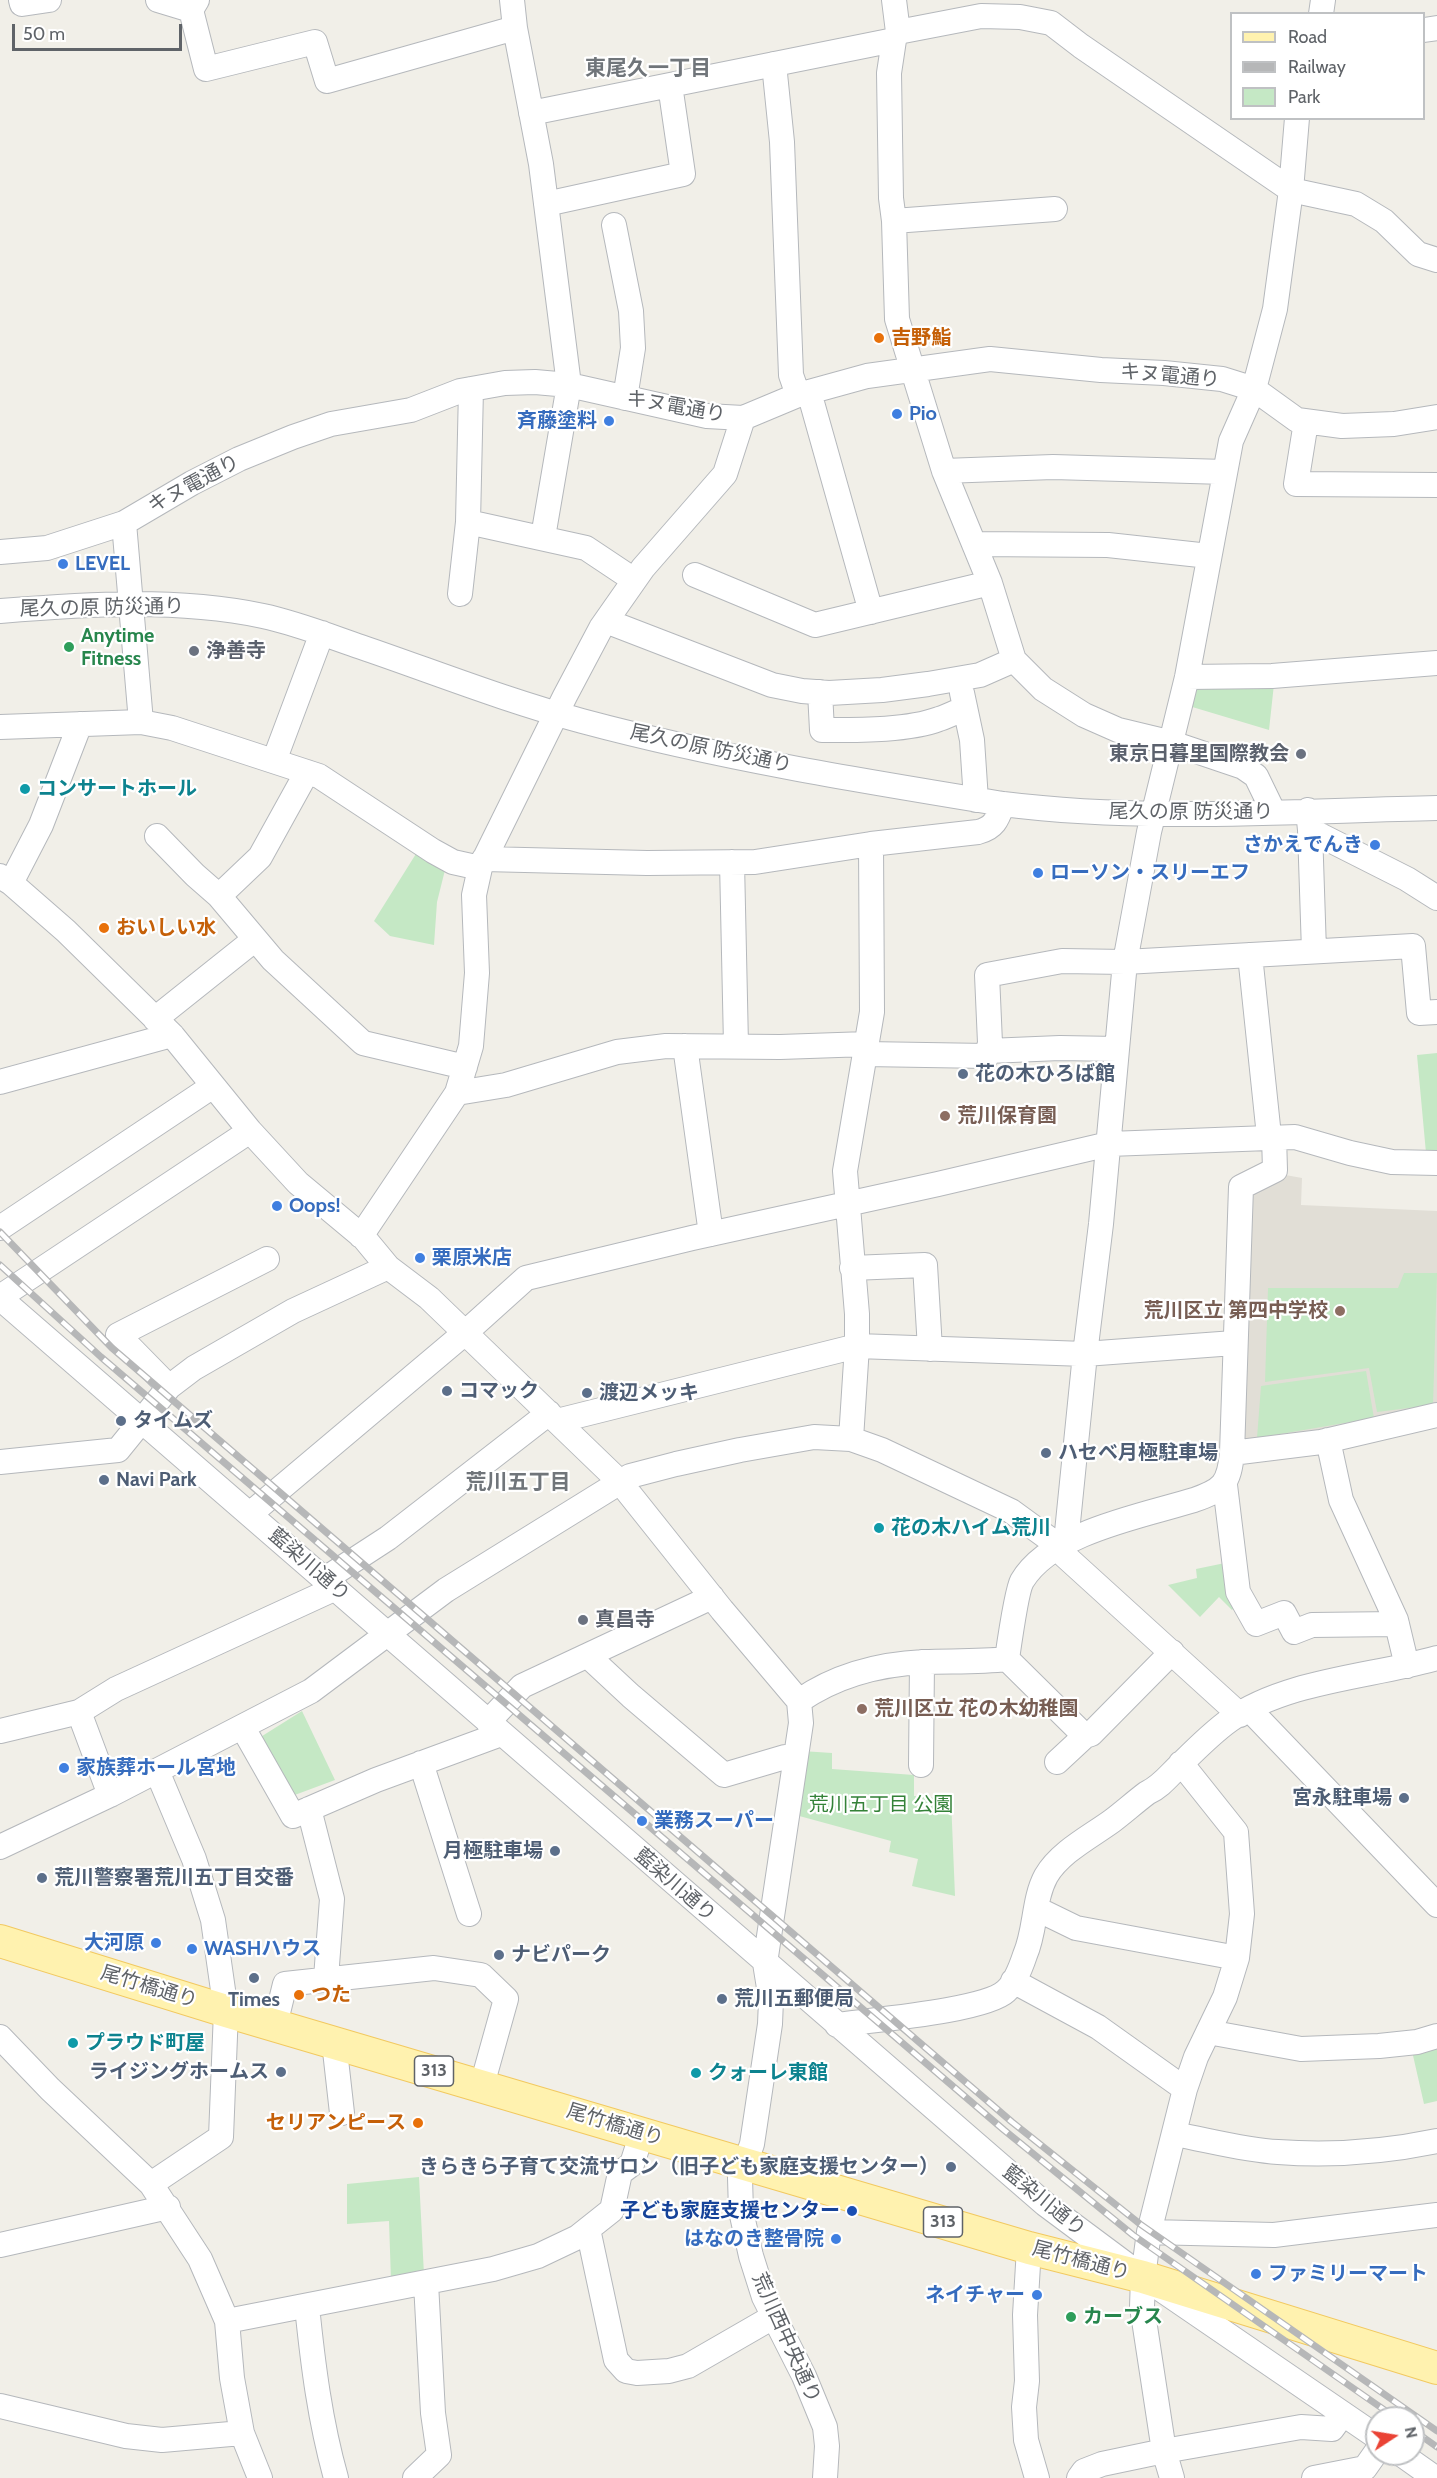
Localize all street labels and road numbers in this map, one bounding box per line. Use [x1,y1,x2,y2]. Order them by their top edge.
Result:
street label: キヌ電通り [1119,360,1221,392]
street label: キヌ電通り [625,386,727,428]
street label: キヌ電通り [144,450,244,518]
street label: 尾久の原 防災通り [20,595,184,621]
street label: 尾久の原 防災通り [628,720,794,778]
street label: 尾久の原 防災通り [1109,800,1273,824]
street label: 藍染川通り [263,1523,355,1607]
street label: 藍染川通り [629,1843,721,1927]
street label: 尾竹橋通り [98,1961,200,2013]
road number: 313 [414,2056,454,2086]
street label: 尾竹橋通り [564,2099,666,2151]
street label: 藍染川通り [998,2160,1090,2242]
road number: 313 [924,2207,962,2237]
street label: 尾竹橋通り [1030,2236,1132,2286]
street label: 荒川西中央通り [747,2269,825,2407]

